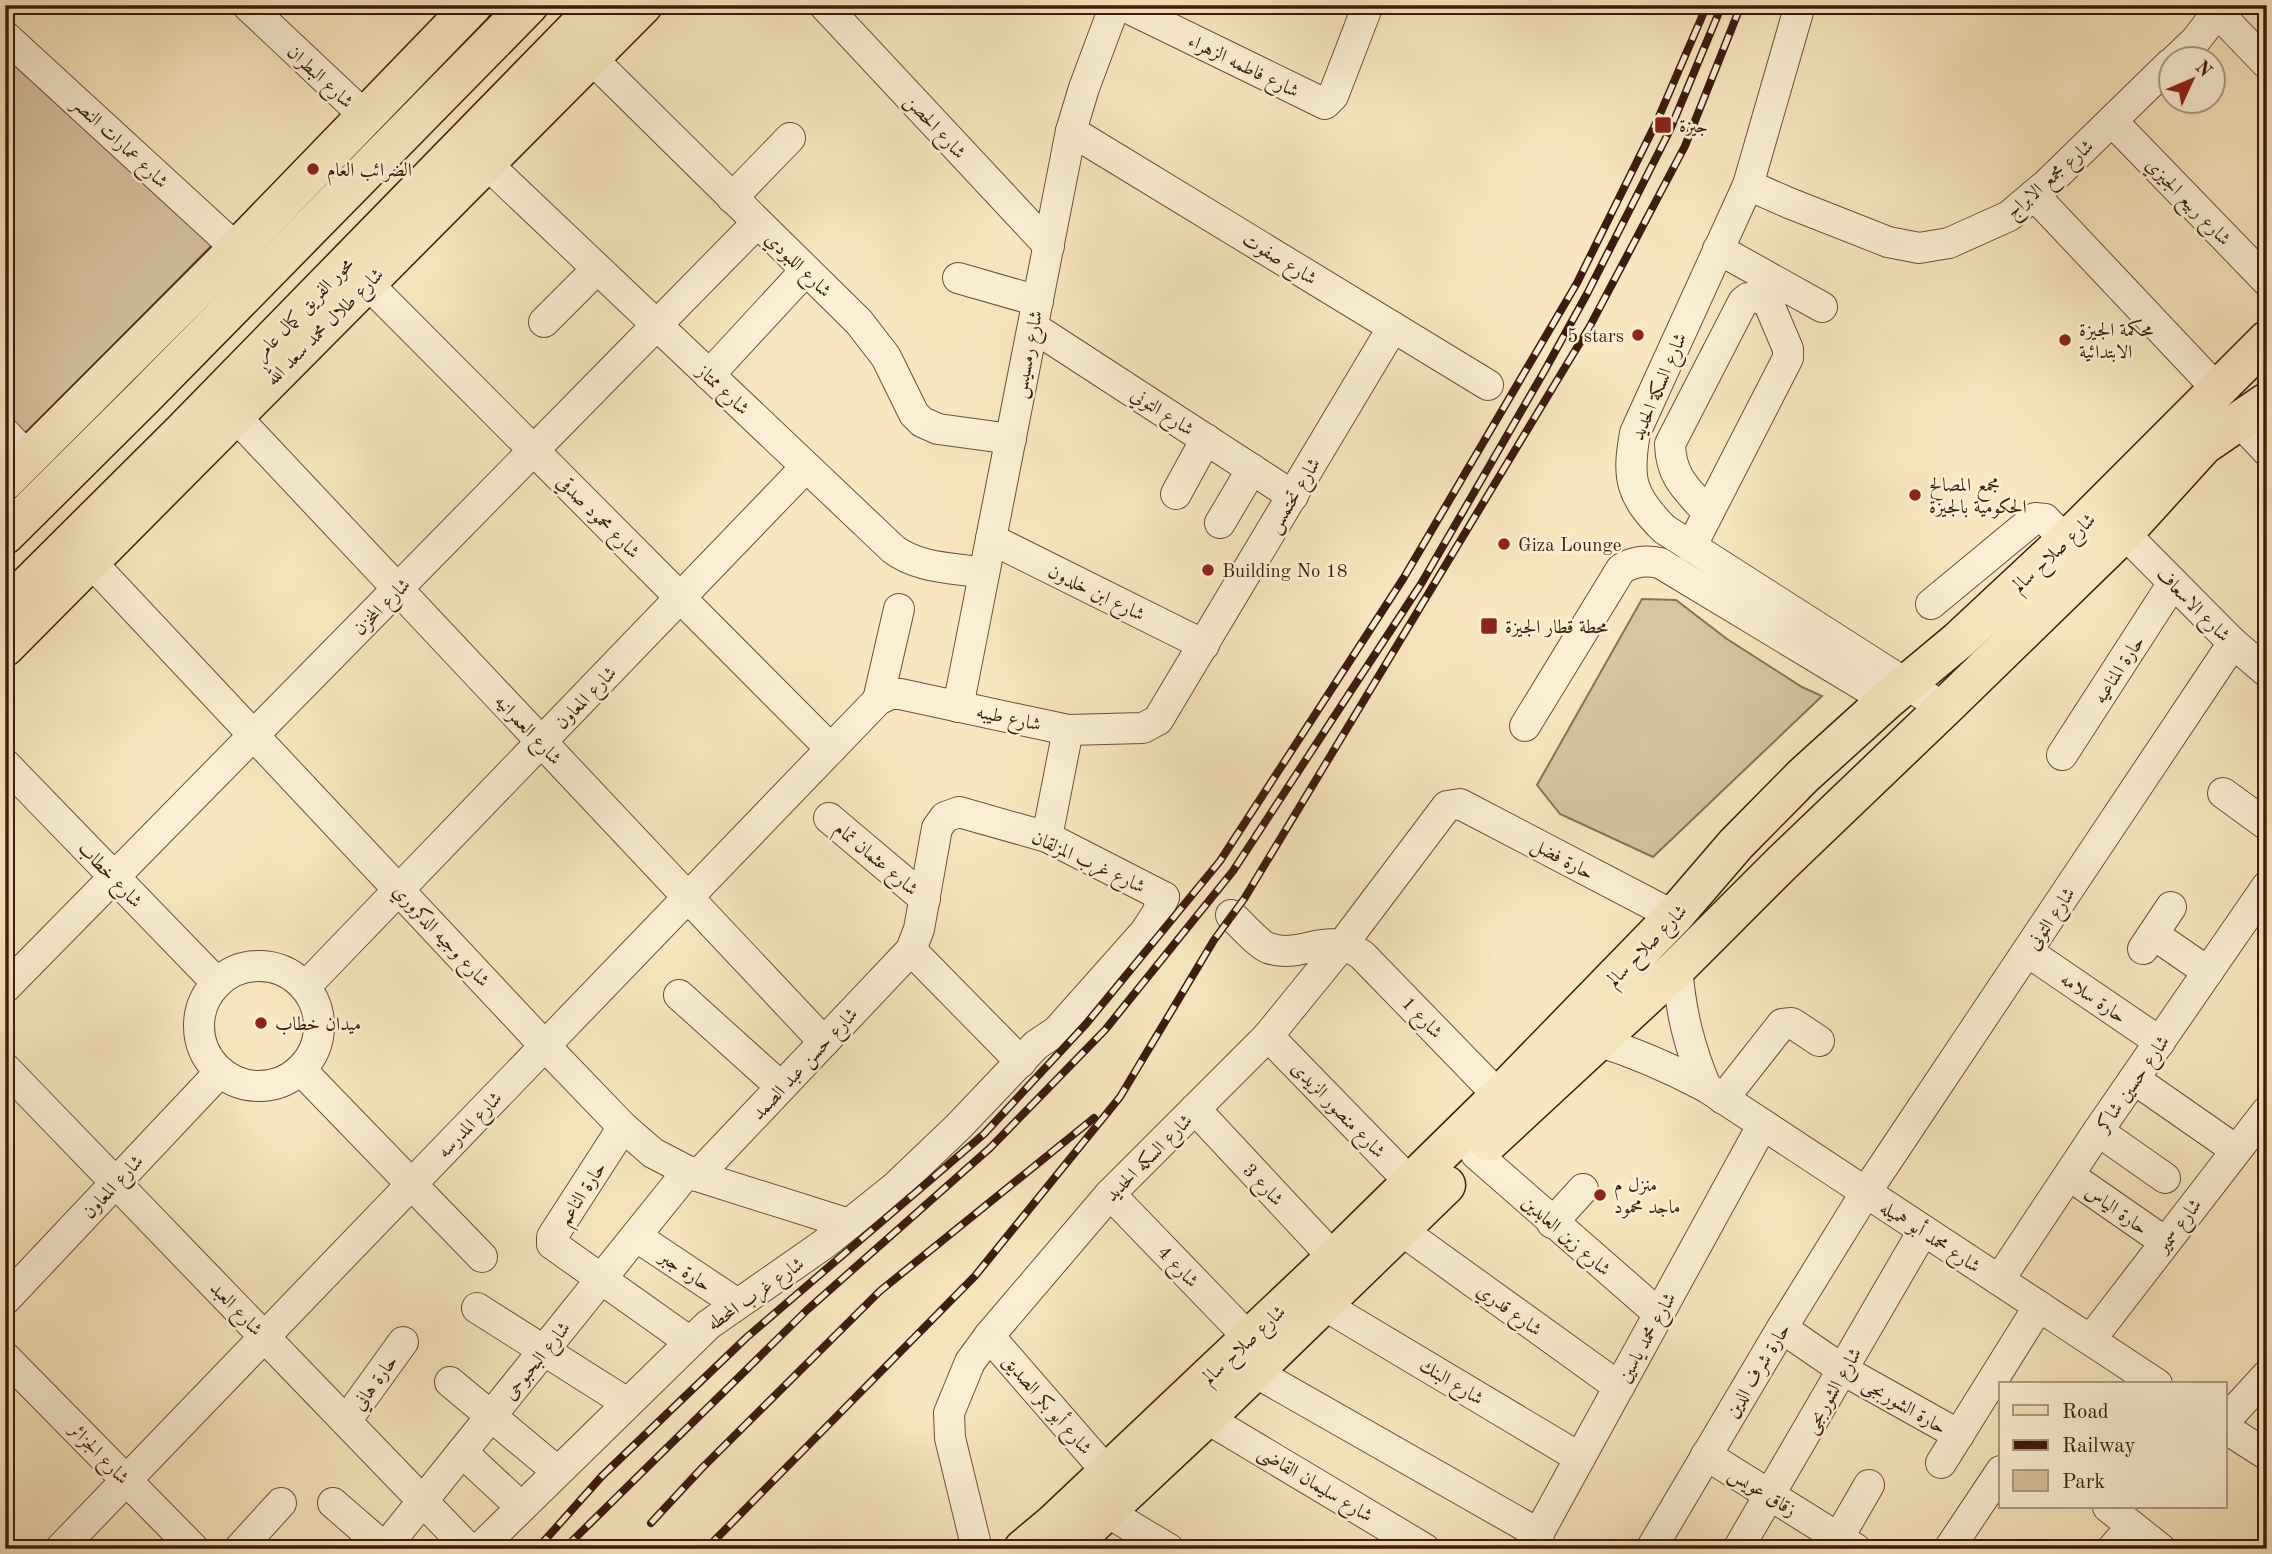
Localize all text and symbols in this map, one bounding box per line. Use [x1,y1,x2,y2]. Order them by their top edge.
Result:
street label: شارع فاطمه الزهراء [1183,30,1302,106]
street label: شارع البطران [280,43,356,116]
north arrow [2156,46,2226,116]
text: N [2191,58,2215,82]
street label: شارع الحصن [897,92,968,166]
street label: شارع عمارات النصر [64,94,171,196]
marker: جيزة [1653,115,1673,135]
place label: جيزة [1679,118,1708,137]
street label: شارع مجمع الابراج [2003,137,2102,227]
street label: شارع ربيع الجيزي [2137,156,2233,254]
marker: الضرائب العام [305,161,321,177]
place label: الضرائب العام [327,162,412,186]
street label: شارع اللبودي [758,230,834,305]
street label: شارع صفوت [1236,231,1319,293]
street label: محور الفريق كمال عامر [250,253,360,366]
street label: شارع طلال محمد سعد الله [258,260,391,393]
street label: شارع رمسيس [1012,309,1051,401]
place label: محكمة الجيزة الابتدائية [2079,319,2154,363]
marker: 5 stars [1630,327,1646,343]
place label: 5 stars [1567,328,1624,347]
street label: شارع السكة الحديد [1627,330,1695,445]
marker: محكمة الجيزة الابتدائية [2057,332,2073,348]
street label: شارع ممتاز [688,361,752,422]
street label: شارع التوني [1125,386,1197,444]
street label: شارع تحتمس [1264,455,1328,539]
street label: شارع محمود صدقي [549,472,643,566]
place label: مجمع المصالح الحكومية بالجيزة [1929,477,2027,519]
marker: مجمع المصالح الحكومية بالجيزة [1907,487,1923,503]
street label: شارع صلاح سالم [2009,510,2104,601]
marker: Giza Lounge [1496,536,1512,552]
place label: Giza Lounge [1518,537,1621,556]
marker: Building No 18 [1200,562,1216,578]
street label: شارع ابن خلدون [1043,563,1147,629]
place label: Building No 18 [1222,563,1348,582]
street label: شارع الاسعاف [2149,565,2233,649]
street label: شارع المخزن [350,575,418,643]
marker: محطة قطار الجيزة [1479,616,1499,636]
place label: محطة قطار الجيزة [1505,619,1609,638]
street label: حارة المناعيه [2091,633,2149,708]
street label: شارع المعاون [553,664,624,737]
street label: شارع العمرانيه [487,692,564,772]
street label: شارع طيبه [974,703,1043,739]
street label: شارع عثمان تمام [827,820,921,904]
street label: شارع غرب المزلقان [1027,829,1147,901]
street label: حارة فضل [1527,836,1596,886]
street label: شارع خطاب [71,839,145,915]
street label: شارع وجيه الدكروري [385,881,494,994]
street label: شارع التونى [2024,885,2083,956]
street label: شارع صلاح سالم [1603,901,1696,996]
street label: حارة سلامه [2056,970,2129,1028]
street label: شارع 1 [1394,994,1445,1046]
street label: شارع حسن عبد الصمد [749,1005,865,1127]
marker: ميدان خطاب [253,1015,269,1031]
place label: ميدان خطاب [275,1016,361,1035]
street label: شارع حسين شاكر [2091,1032,2177,1140]
street label: شارع منصور الزيدى [1284,1058,1389,1165]
street label: شارع المدرسه [435,1089,510,1165]
street label: شارع السكه الحديد [1101,1110,1200,1209]
street label: شارع المعاون [80,1152,151,1226]
street label: حارة الناعم [556,1159,616,1233]
street label: شارع 3 [1235,1161,1286,1213]
place label: منزل م ماجد محمود [1614,1177,1681,1219]
street label: حارة الياس [2081,1183,2150,1239]
marker: منزل م ماجد محمود [1592,1187,1608,1203]
street label: شارع زين العابدين [1515,1193,1613,1283]
street label: شارع محمد أبو هميله [1874,1195,1986,1281]
street label: شارع سمير [2153,1196,2209,1261]
street label: شارع 4 [1150,1243,1201,1295]
street label: حارة جبر [654,1247,714,1296]
street label: شارع غرب المحطه [704,1254,810,1339]
street label: شارع العبد [202,1279,265,1343]
street label: شارع قدري [1470,1281,1544,1344]
street label: شارع محمد ياسين [1616,1290,1684,1388]
street label: شارع صلاح سالم [1199,1302,1294,1393]
street label: شارع البحبوحى [501,1319,578,1407]
street label: حارة شرف الدين [1724,1321,1796,1422]
street label: شارع الشوربجى [1802,1345,1870,1439]
street label: شارع أبو بكر الصديق [995,1349,1098,1462]
street label: حارة هاني [350,1353,405,1417]
street label: شارع البنك [1413,1356,1486,1413]
street label: حارة الشوربجى [1858,1376,1949,1440]
legend [1999,1382,2226,1508]
text: Road [2062,1402,2109,1423]
street label: شارع الجزائر [61,1419,132,1492]
text: Railway [2062,1436,2136,1457]
street label: شارع سليمان القاضى [1252,1444,1375,1530]
street label: زقاق عويس [1724,1465,1799,1523]
text: Park [2062,1472,2105,1493]

